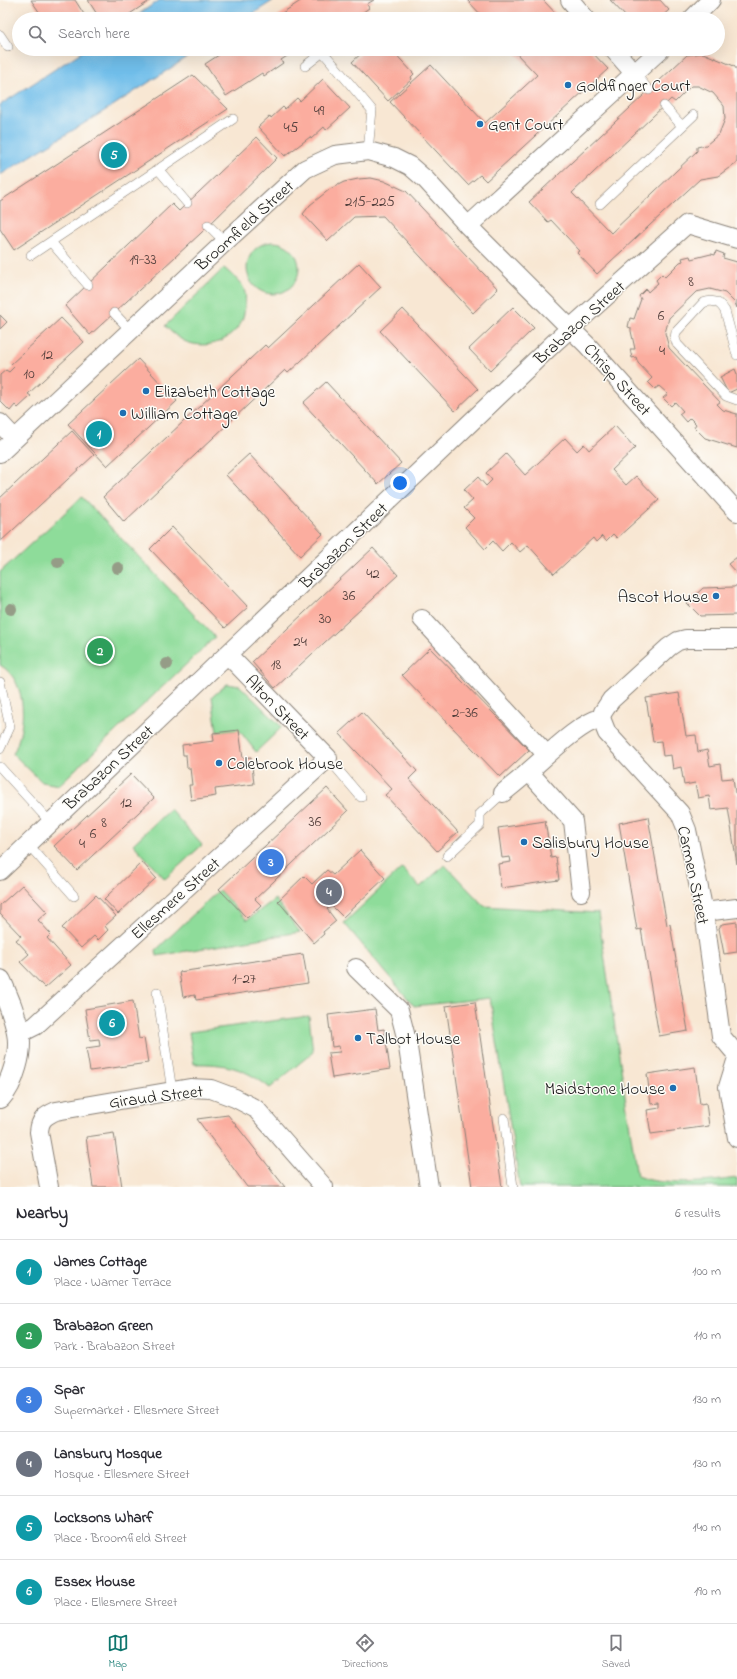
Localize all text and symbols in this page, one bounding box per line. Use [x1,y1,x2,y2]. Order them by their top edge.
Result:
search box [12,12,725,56]
icon: search [26,23,48,45]
text: Search here [58,23,130,45]
place label: Goldfinger Court [576,74,691,101]
marker: Goldfinger Court [563,80,573,90]
house number: 49 [314,100,325,122]
place label: Gent Court [488,113,564,138]
house number: 45 [284,117,299,139]
marker: Gent Court [475,119,485,129]
pin: 5 [101,140,127,170]
street label: Broomfield Street [189,175,300,278]
house number: 215-225 [345,191,395,213]
house number: 19-33 [129,249,157,271]
house number: 8 [688,271,694,293]
street label: Brabazon Street [528,275,631,372]
house number: 6 [658,305,665,327]
street label: Chrisp Street [577,338,657,422]
house number: 4 [659,340,665,362]
house number: 12 [41,344,54,366]
house number: 10 [23,363,35,385]
place label: Elizabeth Cottage [154,380,276,407]
marker: Elizabeth Cottage [141,386,151,396]
place label: William Cottage [131,402,238,429]
marker: William Cottage [118,408,128,418]
pin: 1 [86,419,112,449]
your location [390,473,410,493]
street label: Brabazon Street [293,497,394,596]
house number: 42 [366,563,380,585]
house number: 36 [343,585,356,607]
place label: Ascot House [618,585,708,610]
marker: Ascot House [711,591,721,601]
house number: 30 [319,608,332,630]
house number: 24 [293,631,307,653]
pin: 2 [87,636,113,666]
house number: 18 [271,654,282,676]
street label: Alton Street [239,669,315,747]
house number: 2-36 [452,702,478,724]
street label: Brabazon Street [58,719,160,817]
place label: Colebrook House [227,752,343,777]
marker: Colebrook House [214,758,224,768]
house number: 12 [120,792,133,814]
house number: 36 [309,811,322,833]
house number: 8 [101,812,107,834]
house number: 6 [90,823,97,845]
street label: Carmen Street [670,824,715,927]
place label: Salisbury House [532,831,649,857]
house number: 4 [79,833,85,855]
marker: Salisbury House [519,837,529,847]
pin: 3 [258,847,284,877]
street label: Ellesmere Street [126,852,227,946]
pin: 4 [316,877,342,907]
house number: 1-27 [232,968,256,990]
pin: 6 [99,1008,125,1038]
place label: Talbot House [366,1027,461,1052]
marker: Talbot House [353,1033,363,1043]
place label: Maidstone House [545,1077,665,1102]
street label: Giraud Street [108,1079,205,1116]
marker: Maidstone House [668,1083,678,1093]
text: Nearby [16,1201,68,1226]
text: 6 results [675,1204,721,1223]
text: James Cottage [54,1251,147,1273]
text: 1 [27,1262,31,1281]
text: 100 m [692,1262,721,1281]
text: Place · Warner Terrace [54,1273,171,1292]
text: Brabazon Green [54,1315,153,1337]
text: 2 [26,1326,32,1345]
text: 110 m [694,1326,721,1345]
text: Park · Brabazon Street [54,1337,175,1356]
text: Spar [54,1379,85,1401]
text: 3 [26,1390,32,1409]
text: 130 m [693,1390,721,1409]
text: Supermarket · Ellesmere Street [54,1401,219,1420]
text: Lansbury Mosque [54,1443,162,1465]
text: 4 [26,1454,32,1473]
text: 130 m [693,1454,721,1473]
text: Mosque · Ellesmere Street [54,1465,190,1484]
text: Locksons Wharf [54,1507,153,1529]
text: 5 [25,1518,33,1537]
text: 140 m [693,1518,721,1537]
text: Place · Broomfield Street [54,1529,187,1548]
text: Essex House [54,1571,135,1593]
text: 6 [26,1582,32,1601]
text: 190 m [694,1582,721,1601]
text: Place · Ellesmere Street [54,1593,177,1612]
tab: Map [107,1632,129,1672]
tab: Directions [342,1632,388,1672]
tab: Saved [602,1632,630,1672]

